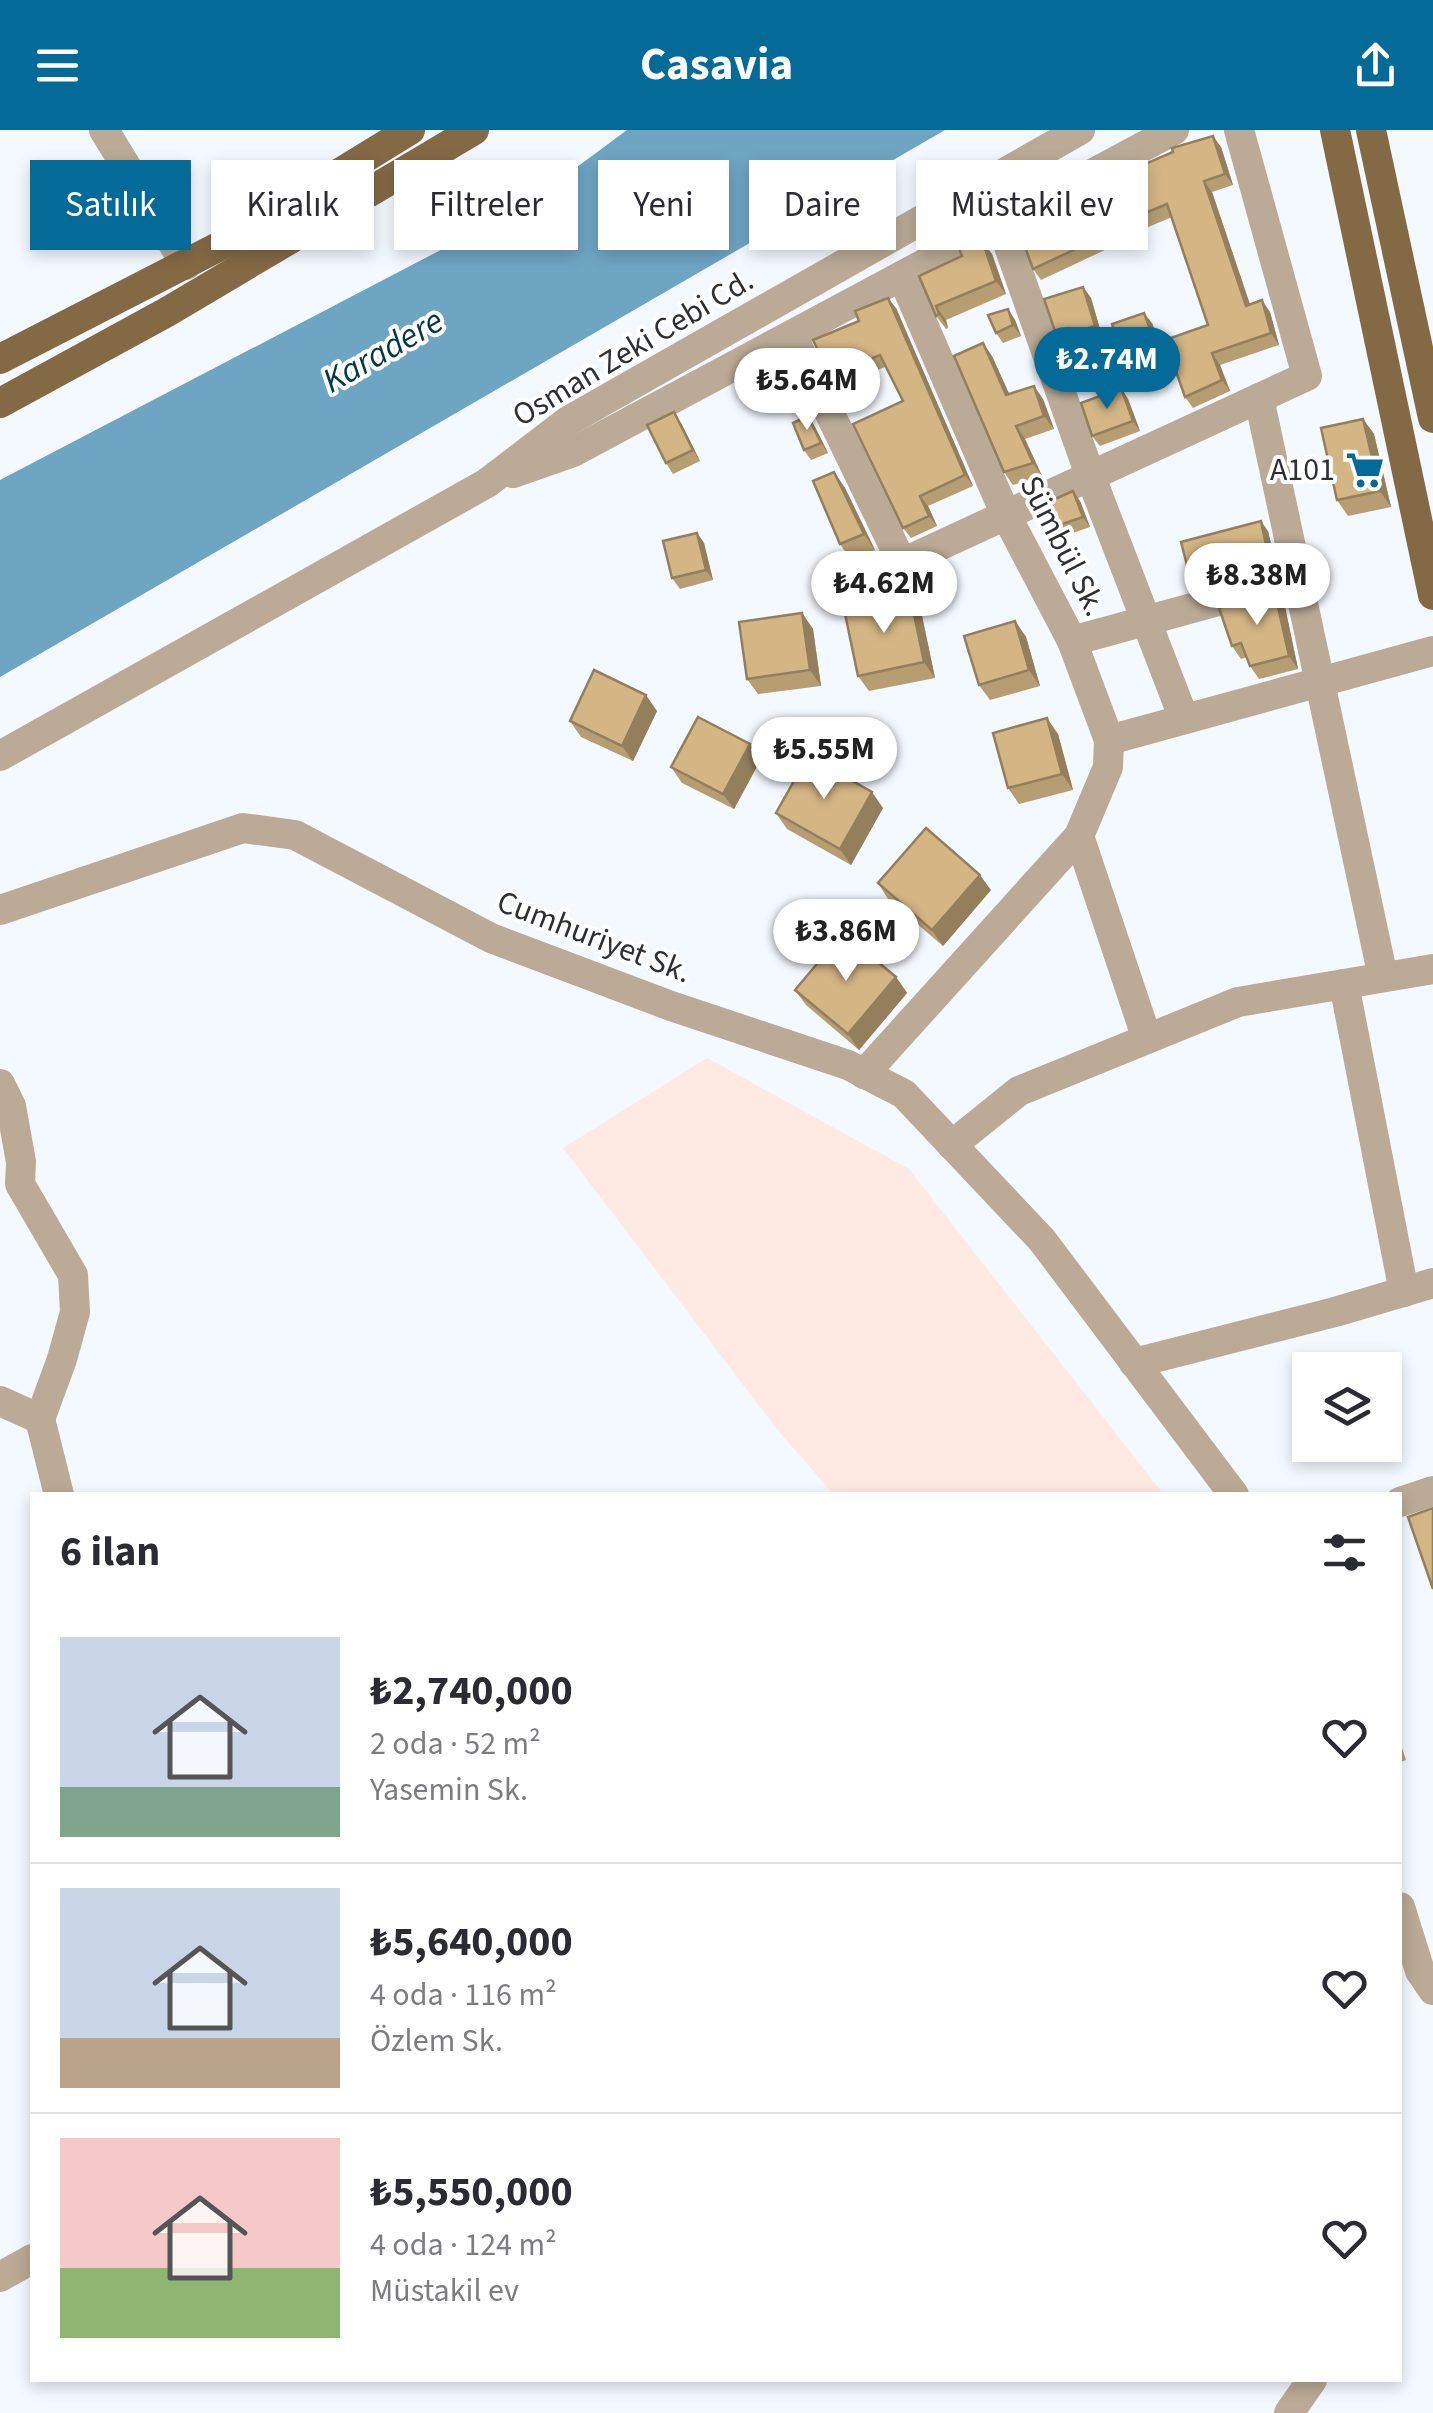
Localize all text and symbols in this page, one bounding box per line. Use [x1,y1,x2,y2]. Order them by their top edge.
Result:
text: Casavia [640,33,793,97]
icon: menu [30,38,85,93]
icon: share [1348,38,1403,93]
chip: Satılık [30,160,191,250]
chip: Kiralık [211,160,374,250]
chip: Filtreler [394,160,578,250]
chip: Yeni [598,160,729,250]
chip: Daire [749,160,896,250]
chip: Müstakil ev [916,160,1148,250]
street label: Osman Zeki Cebi Cd. [504,258,762,438]
water label: Karadere [313,296,453,406]
pin: ₺2.74M [1026,327,1188,412]
text: ₺2.74M [1056,336,1158,382]
pin: ₺5.64M [726,348,888,433]
text: ₺5.64M [756,357,858,403]
place label: A101 [1270,447,1335,493]
supermarket icon: A101 [1344,449,1386,491]
street label: Sümbül Sk. [1008,468,1118,624]
pin: ₺8.38M [1176,543,1338,628]
pin: ₺4.62M [803,551,965,636]
text: ₺8.38M [1206,552,1308,598]
text: ₺4.62M [833,560,935,606]
pin: ₺5.55M [743,717,905,802]
text: ₺5.55M [773,726,875,772]
street label: Cumhuriyet Sk. [490,879,698,995]
pin: ₺3.86M [765,899,927,984]
text: ₺3.86M [795,908,897,954]
map controls [1292,1352,1402,1462]
button: layers [1292,1352,1402,1462]
text: 6 ilan [60,1522,160,1582]
icon: filters [1317,1525,1372,1580]
text: ₺2,740,000 [370,1661,573,1721]
icon: home [140,1677,260,1797]
icon: heart [1317,1710,1372,1765]
text: 2 oda · 52 m² [370,1721,541,1767]
text: Yasemin Sk. [370,1767,528,1813]
text: ₺5,640,000 [370,1912,573,1972]
icon: home [140,1928,260,2048]
icon: heart [1317,1961,1372,2016]
text: 4 oda · 116 m² [370,1972,557,2018]
text: Özlem Sk. [370,2018,503,2064]
text: ₺5,550,000 [370,2162,573,2222]
icon: home [140,2178,260,2298]
icon: heart [1317,2211,1372,2266]
text: 4 oda · 124 m² [370,2222,557,2268]
text: Müstakil ev [370,2268,519,2314]

